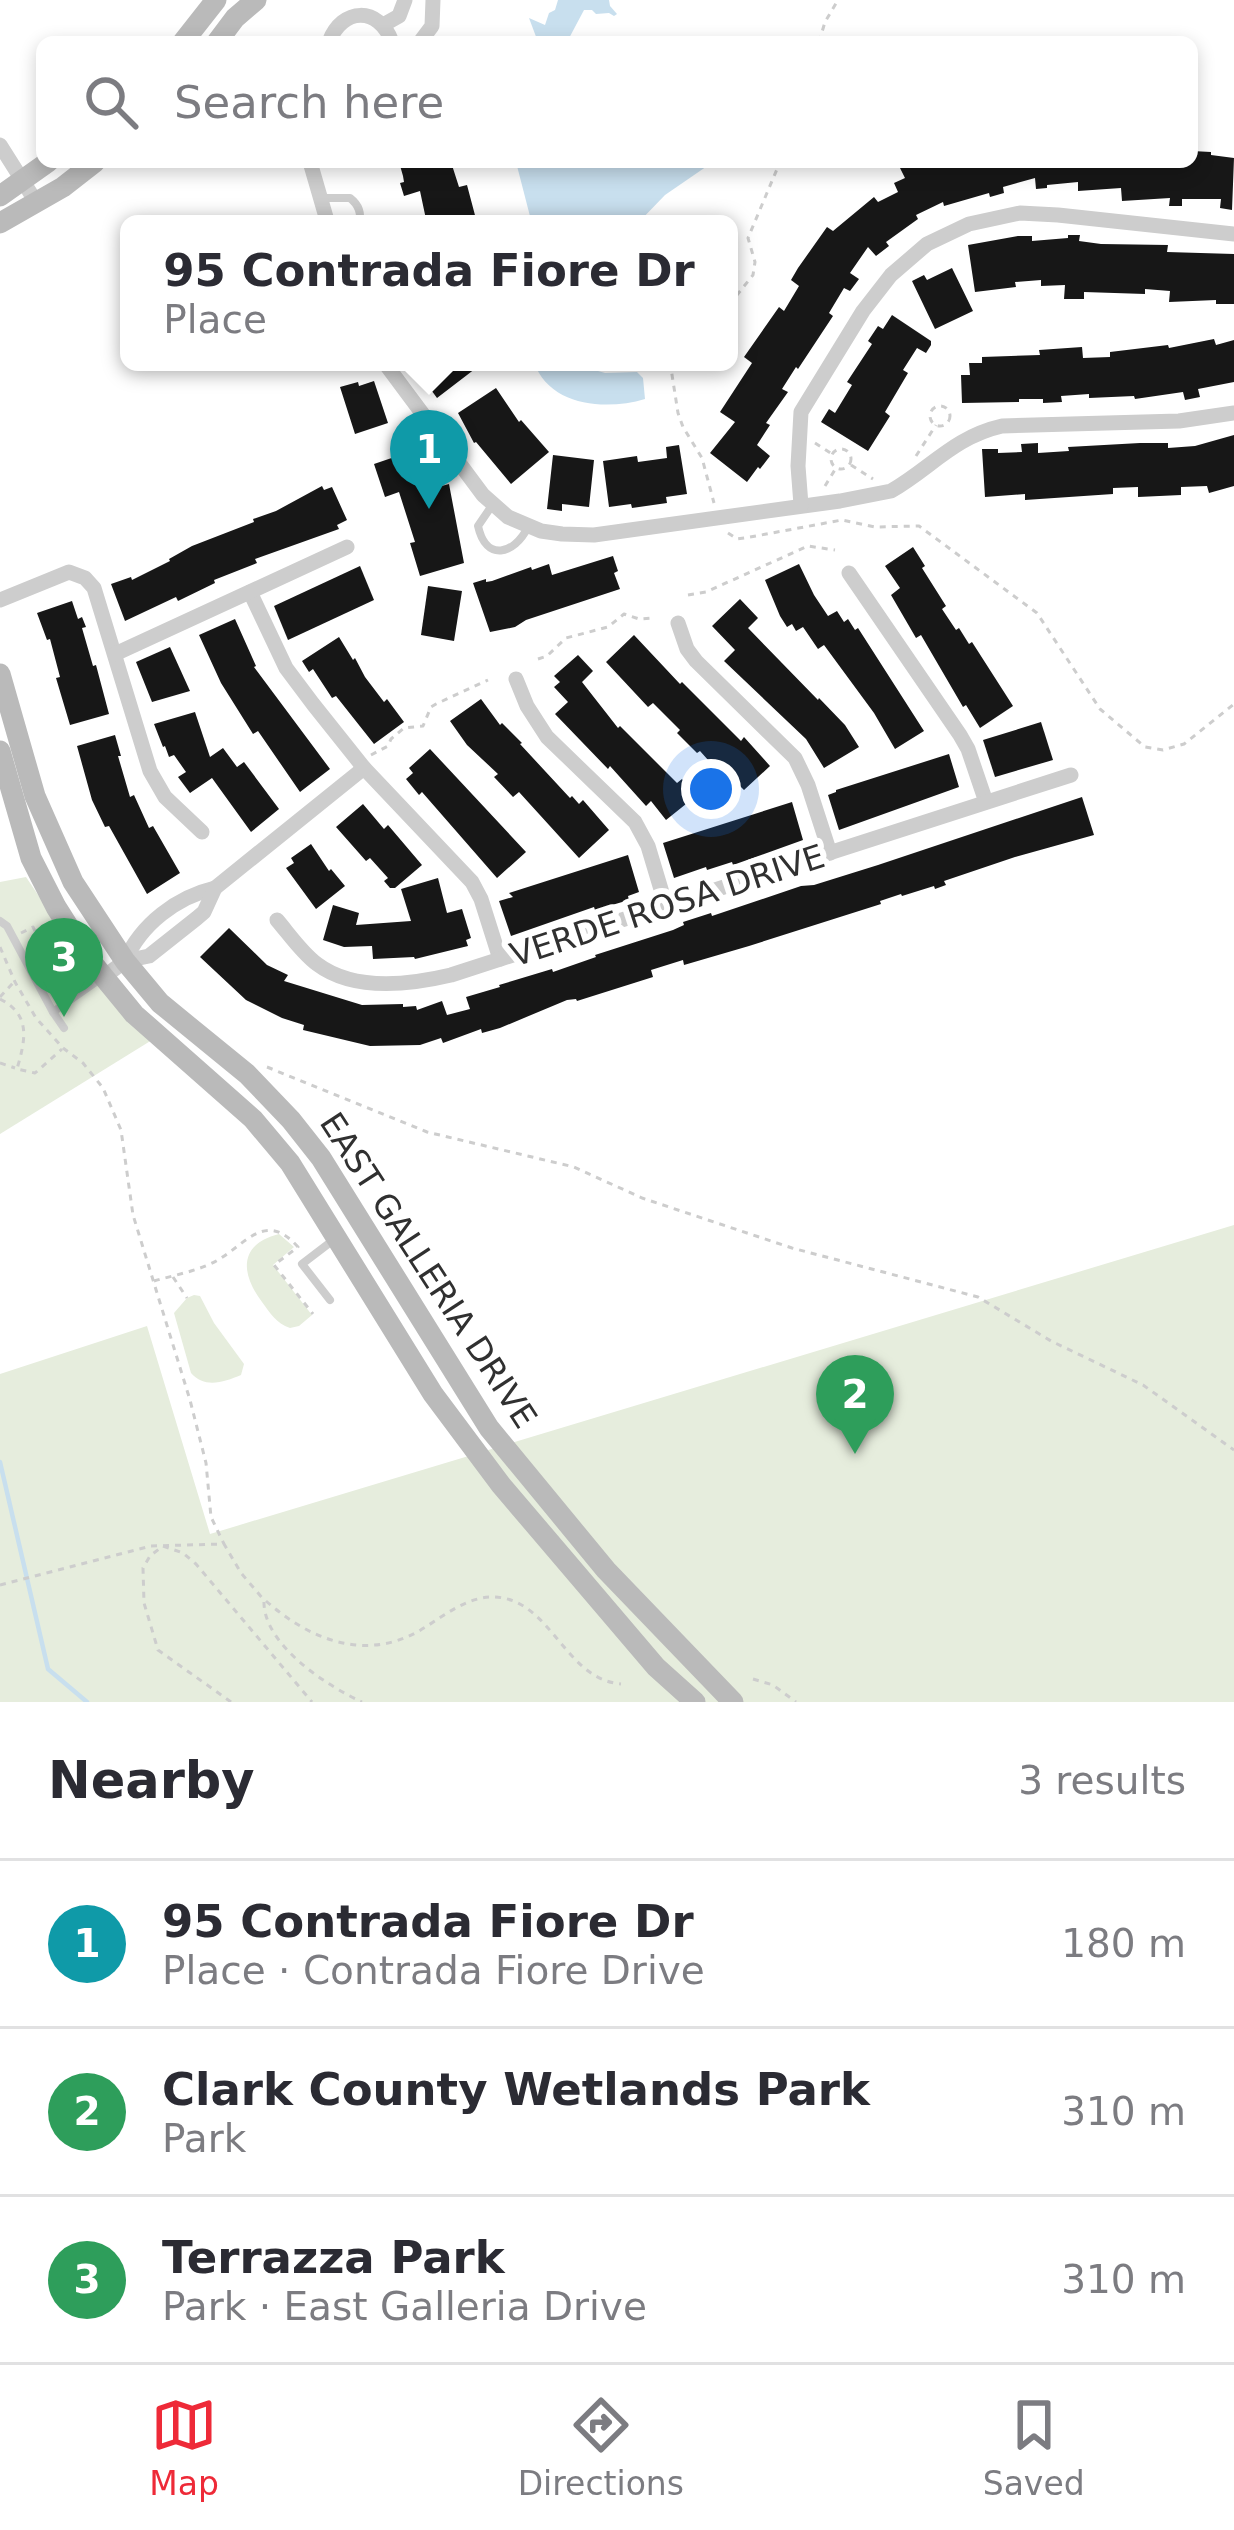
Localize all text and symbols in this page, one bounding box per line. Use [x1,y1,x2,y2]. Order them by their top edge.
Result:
search box [36,36,1198,168]
icon: search [78,69,144,135]
text: Search here [174,76,444,129]
popup [120,215,738,371]
text: 95 Contrada Fiore Dr [163,244,695,297]
text: Place [163,297,267,342]
pin: 1 [390,410,468,509]
your location [681,759,741,819]
street label: VERDE ROSA DRIVE [505,836,829,975]
pin: 3 [25,918,103,1017]
street label: EAST GALLERIA DRIVE [312,1105,545,1435]
pin: 2 [816,1355,894,1454]
text: Nearby [48,1751,255,1810]
text: 3 results [1018,1758,1186,1803]
text: 95 Contrada Fiore Dr [162,1895,694,1948]
text: 1 [73,1921,101,1966]
text: 180 m [1061,1921,1186,1966]
text: Place · Contrada Fiore Drive [162,1948,705,1993]
text: Clark County Wetlands Park [162,2063,870,2116]
text: 2 [73,2089,101,2134]
text: 310 m [1061,2089,1186,2134]
text: Park [162,2116,246,2161]
text: Terrazza Park [162,2231,505,2284]
text: 3 [73,2257,101,2302]
text: 310 m [1061,2257,1186,2302]
text: Park · East Galleria Drive [162,2284,647,2329]
tab: Map [149,2392,219,2503]
tab: Directions [518,2392,684,2503]
tab: Saved [983,2392,1085,2503]

